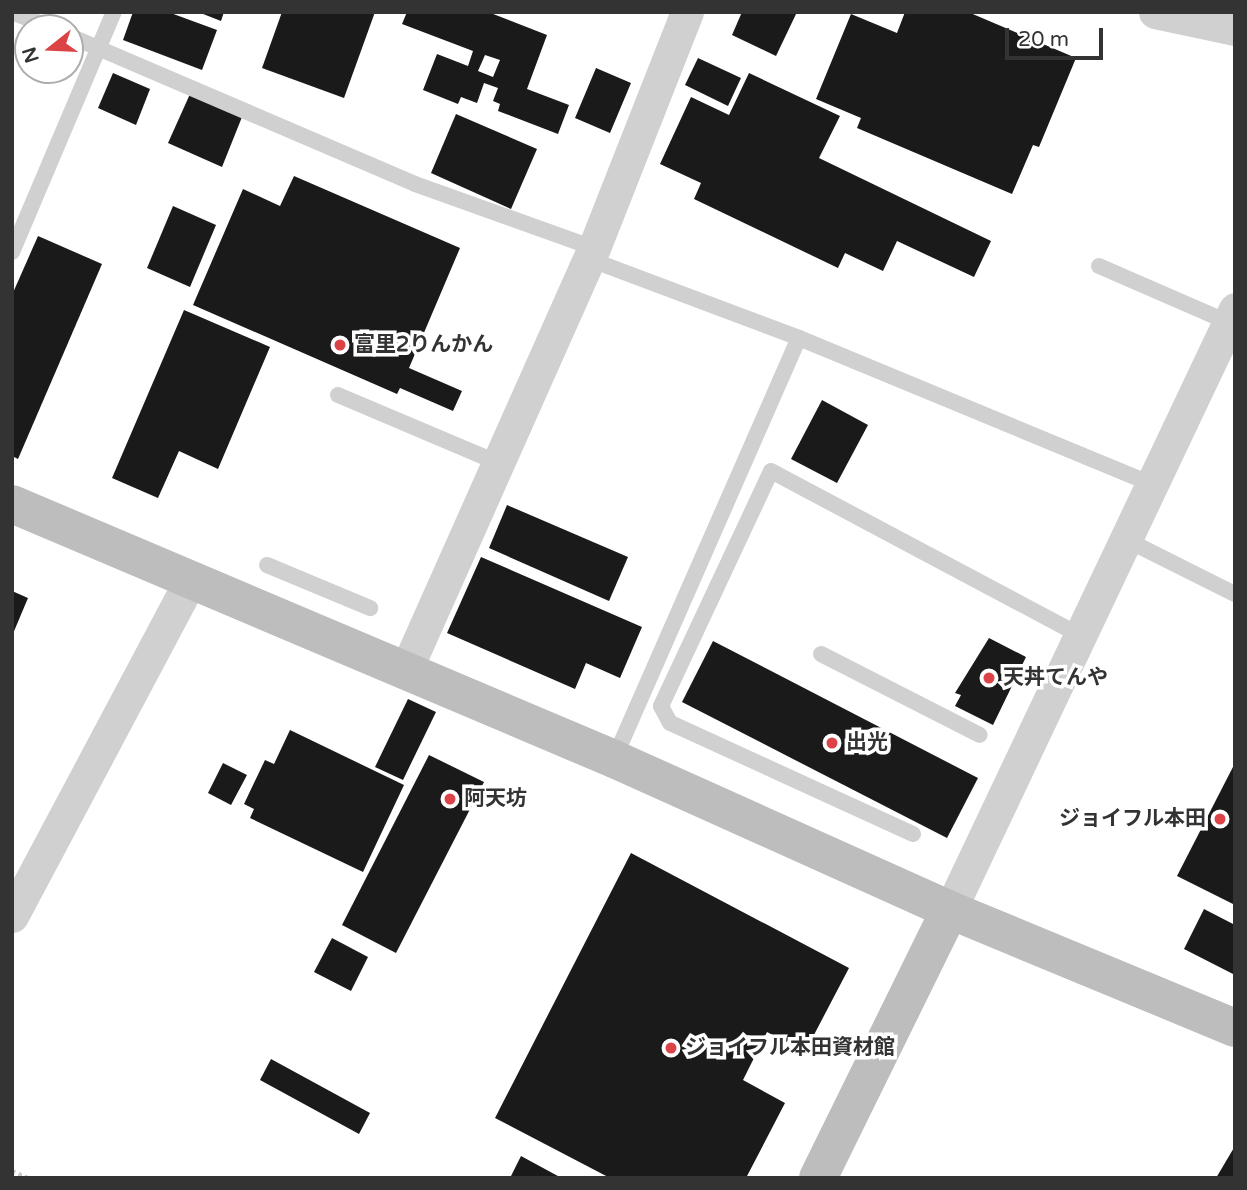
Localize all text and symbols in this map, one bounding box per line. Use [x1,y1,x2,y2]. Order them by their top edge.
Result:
north arrow [14,14,84,84]
scale bar [1009,14,1107,58]
text: 20 m [1018,27,1069,52]
text: N [18,44,44,66]
place label: 富里2りんかん [354,332,493,358]
marker: 富里2りんかん [332,337,348,353]
place label: 天丼てんや [1003,665,1108,691]
marker: 天丼てんや [981,670,997,686]
place label: 出光 [846,730,888,756]
marker: 出光 [824,735,840,751]
place label: 阿天坊 [464,786,527,812]
marker: 阿天坊 [442,791,458,807]
place label: ジョイフル本田 [1059,806,1206,832]
marker: ジョイフル本田 [1212,811,1228,827]
place label: ジョイフル本田資材館 [685,1035,895,1061]
marker: ジョイフル本田資材館 [663,1040,679,1056]

